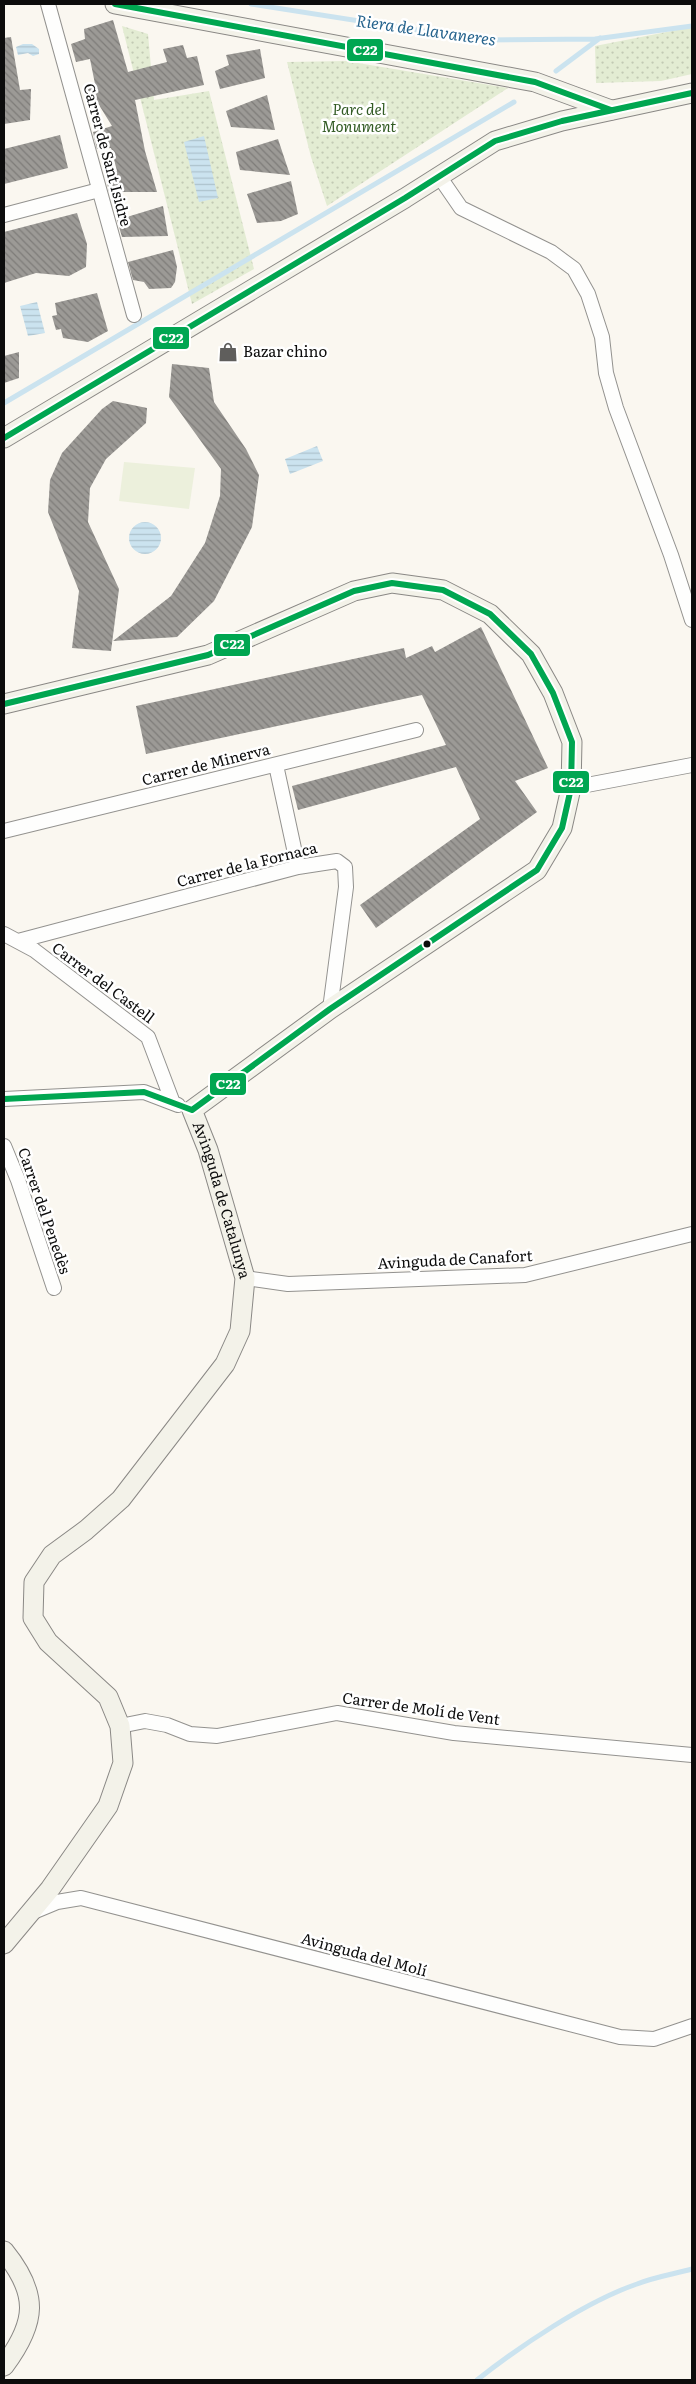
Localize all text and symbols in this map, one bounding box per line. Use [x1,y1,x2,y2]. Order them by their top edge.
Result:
water label: Riera de Llavaneres [355,7,498,51]
line badge: C22 [346,38,384,62]
text: C22 [353,39,378,59]
street label: Carrer de Sant Isidre [78,81,139,229]
park label: Parc del Monument [322,97,396,137]
line badge: C22 [152,326,190,350]
text: C22 [159,327,184,347]
place label: Bazar chino [243,339,327,362]
shop icon: Bazar chino [217,341,239,363]
line badge: C22 [213,633,251,657]
text: C22 [220,633,245,653]
street label: Carrer de Minerva [139,736,273,791]
line badge: C22 [552,770,590,794]
text: C22 [559,771,584,791]
street label: Carrer de la Fornaca [174,835,320,892]
street label: Carrer del Castell [48,936,160,1028]
unlabelled marker [422,939,432,949]
line badge: C22 [209,1072,247,1096]
text: C22 [216,1073,241,1093]
street label: Avinguda de Catalunya [188,1117,258,1282]
street label: Carrer del Penedès [13,1144,78,1277]
street label: Avinguda de Canafort [377,1243,533,1274]
street label: Carrer de Molí de Vent [341,1685,501,1730]
street label: Avinguda del Molí [299,1926,430,1981]

